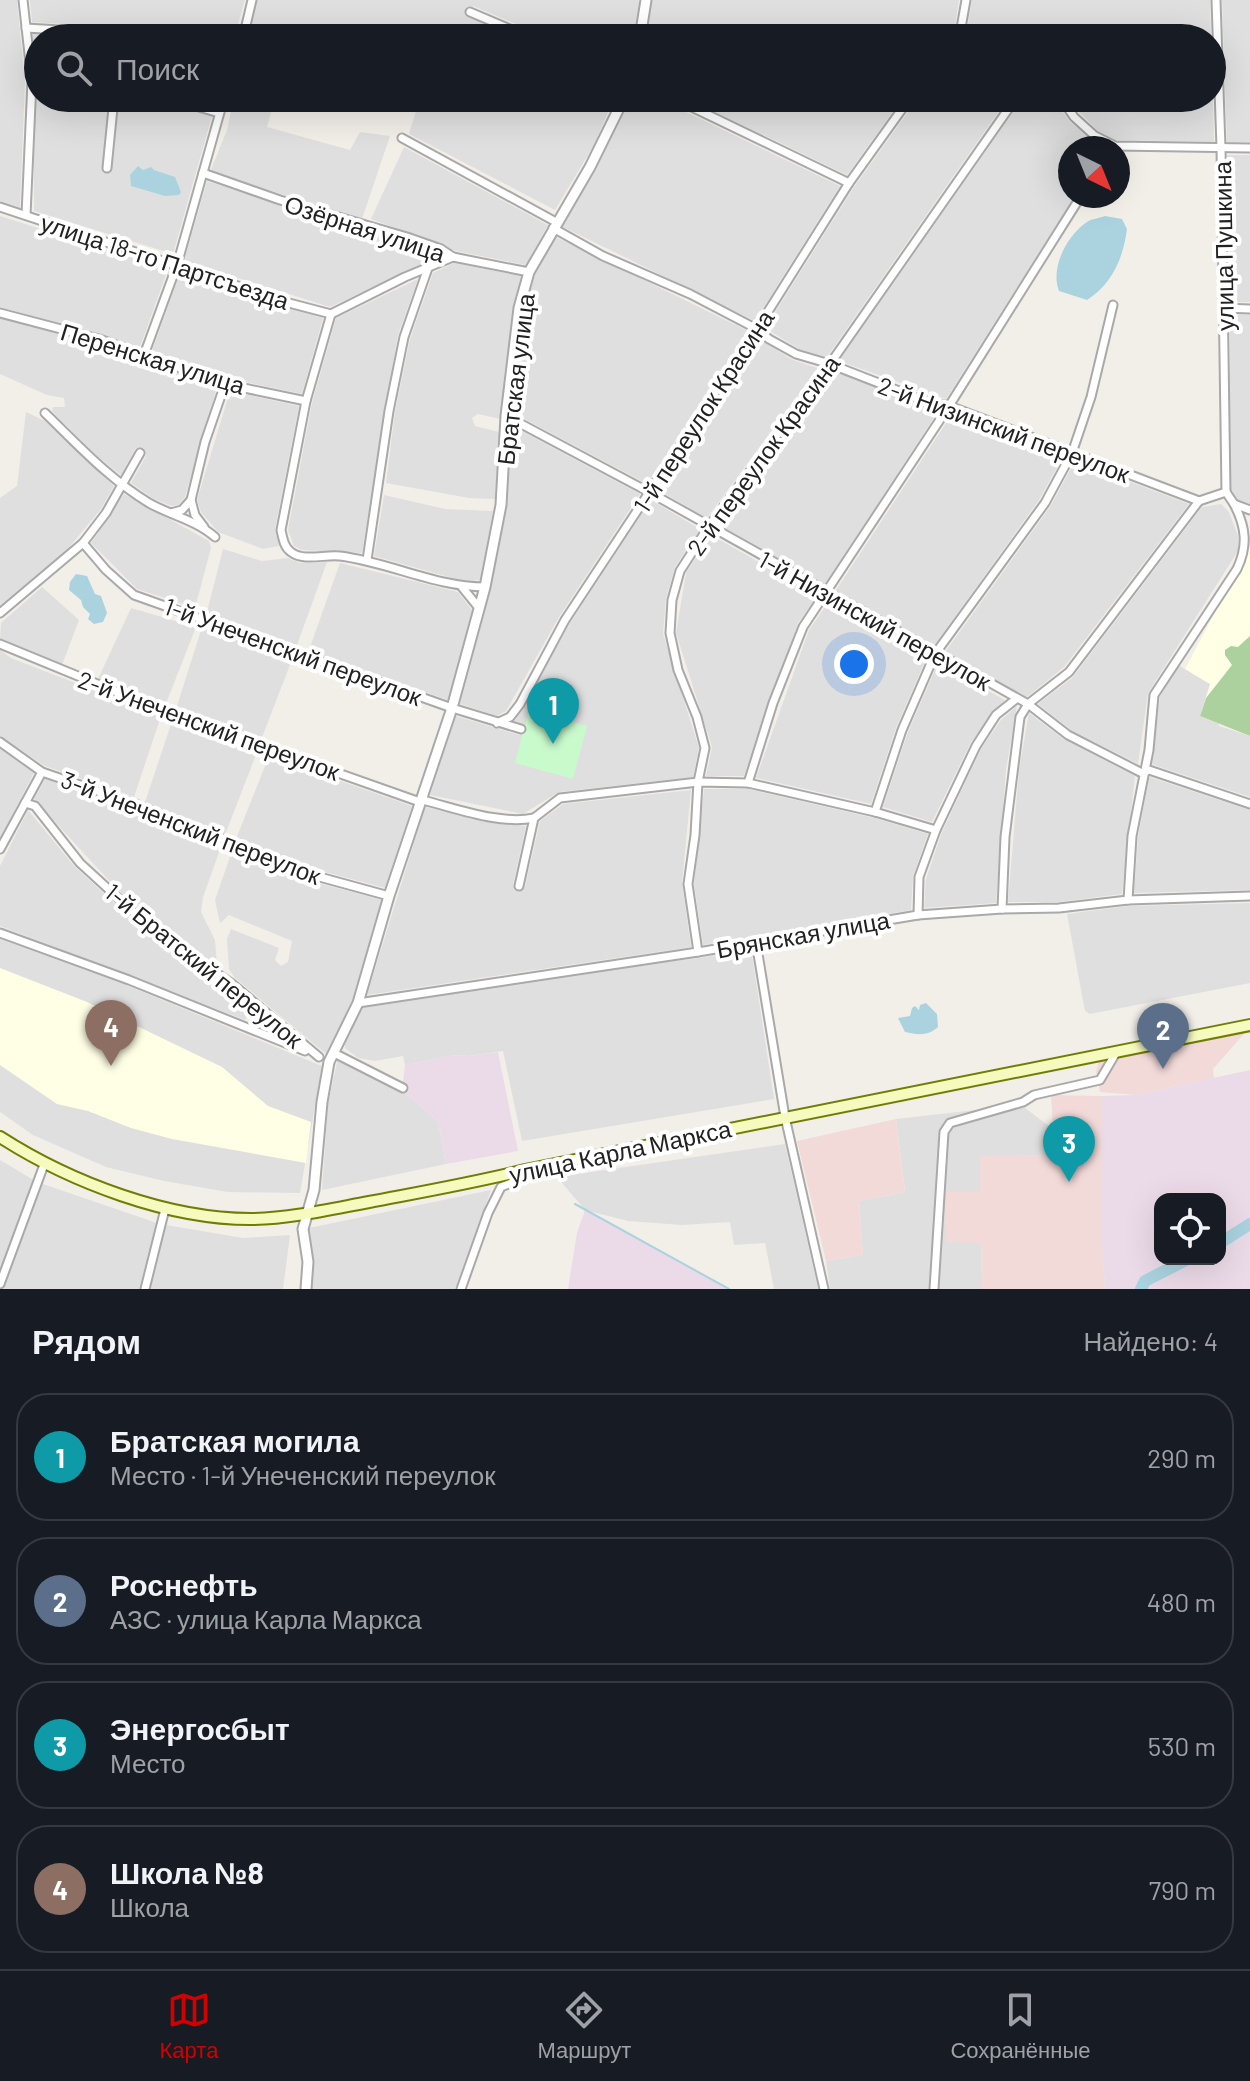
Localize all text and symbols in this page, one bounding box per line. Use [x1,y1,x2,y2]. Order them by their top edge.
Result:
search box [24,24,1226,112]
icon: search [52,46,96,90]
text: Поиск [116,50,199,86]
north arrow [1058,136,1130,208]
street label: улица Пушкина [1207,160,1239,331]
street label: Озёрная улица [281,188,449,268]
street label: улица 18-го Партсъезда [37,207,293,315]
street label: Братская улица [490,291,540,467]
street label: 1-й переулок Красина [627,304,780,518]
street label: Перенская улица [58,316,249,400]
street label: 2-й переулок Красина [681,349,846,561]
street label: 2-й Низинский переулок [874,370,1134,488]
street label: 1-й Низинский переулок [754,544,997,696]
street label: 1-й Унеченский переулок [160,591,426,711]
your location [834,644,874,684]
street label: 2-й Унеченский переулок [74,664,344,786]
pin: 1 [527,678,579,744]
street label: 3-й Унеченский переулок [57,764,325,890]
street label: 1-й Братский переулок [100,877,309,1054]
street label: Брянская улица [714,904,892,963]
pin: 4 [85,1000,137,1066]
pin: 2 [1137,1003,1189,1069]
street label: улица Карла Маркса [507,1113,734,1189]
pin: 3 [1043,1116,1095,1182]
map controls [1154,1193,1226,1265]
button: locate [1154,1193,1226,1265]
text: Рядом [32,1320,141,1361]
text: Найдено: 4 [1083,1325,1218,1356]
text: Братская могила [110,1422,360,1458]
text: 1 [55,1442,65,1473]
text: 290 m [1147,1442,1216,1473]
text: Место · 1-й Унеченский переулок [110,1459,496,1490]
text: Роснефть [110,1566,258,1602]
text: 2 [53,1586,67,1617]
text: 480 m [1147,1586,1216,1617]
text: АЗС · улица Карла Маркса [110,1603,422,1634]
text: Энергосбыт [110,1710,290,1746]
text: 3 [53,1730,67,1761]
text: 530 m [1148,1730,1216,1761]
text: Место [110,1747,186,1778]
text: Школа №8 [110,1854,264,1890]
text: 4 [52,1874,68,1905]
text: 790 m [1149,1874,1216,1905]
text: Школа [110,1891,189,1922]
tab: Карта [160,1988,218,2064]
tab: Маршрут [538,1988,631,2064]
tab: Сохранённые [950,1988,1090,2064]

